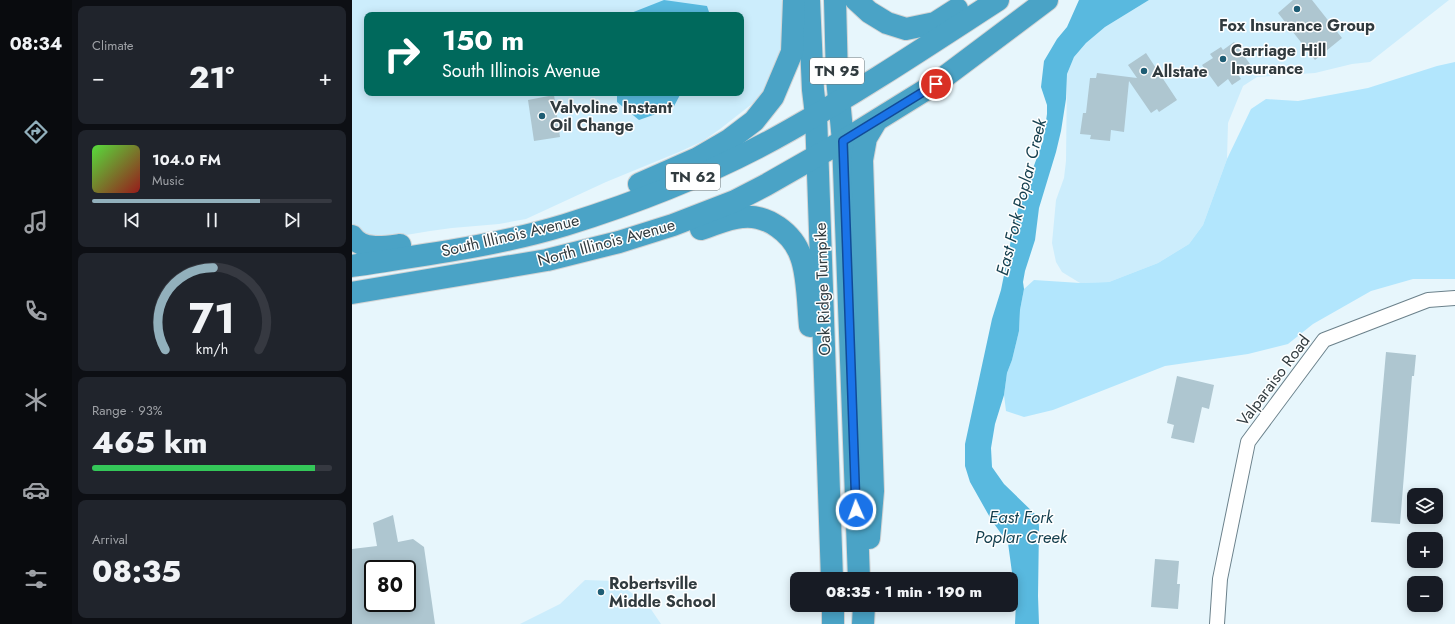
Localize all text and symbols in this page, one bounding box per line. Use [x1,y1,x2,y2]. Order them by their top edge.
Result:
marker: Fox Insurance Group [1292,4,1302,14]
place label: Fox Insurance Group [1219,14,1375,37]
text: 150 m [442,20,524,61]
icon: right [376,28,428,80]
text: 08:34 [10,31,62,57]
text: Climate [92,36,133,55]
place label: Carriage Hill Insurance [1231,39,1326,80]
marker: Carriage Hill Insurance [1218,54,1228,64]
text: 21° [189,56,234,99]
text: South Illinois Avenue [442,58,600,84]
road number: TN 95 [810,58,864,84]
place label: Allstate [1151,60,1208,83]
text: − [92,61,105,93]
text: + [318,61,332,93]
marker: Allstate [1139,66,1149,76]
pin [919,67,953,101]
icon: arrive [925,73,947,95]
place label: Valvoline Instant Oil Change [549,96,673,137]
marker: Valvoline Instant Oil Change [537,111,547,121]
water label: East Fork Poplar Creek [990,115,1052,278]
icon: directions [22,118,50,146]
text: 104.0 FM [152,149,221,171]
road number: TN 62 [666,164,720,190]
text: Music [152,171,184,190]
icon: music [22,208,50,236]
street label: South Illinois Avenue [439,208,581,263]
icon: previous [121,209,143,231]
icon: pause [201,209,223,231]
icon: next [281,209,303,231]
street label: North Illinois Avenue [535,213,677,272]
street label: Oak Ridge Turnpike [809,222,836,356]
text: 71 [189,288,235,349]
icon: phone [22,297,50,325]
street label: Valparaiso Road [1231,330,1315,431]
text: km/h [196,339,228,359]
icon: climate [22,386,50,414]
text: Range · 93% [92,401,163,420]
text: 465 km [92,421,207,464]
icon: car [22,476,50,504]
map controls [1407,488,1443,612]
button: layers [1407,488,1443,524]
position arrow [835,489,877,531]
water label: East Fork Poplar Creek [975,505,1068,549]
text: Arrival [92,530,128,549]
button: + [1407,532,1443,568]
text: 08:35 [92,550,181,593]
speed limit sign: 80 [364,560,416,612]
icon: filters [22,565,50,593]
place label: Robertsville Middle School [609,572,716,613]
button: − [1407,576,1443,612]
text: 08:35 · 1 min · 190 m [826,581,982,603]
marker: Robertsville Middle School [596,587,606,597]

